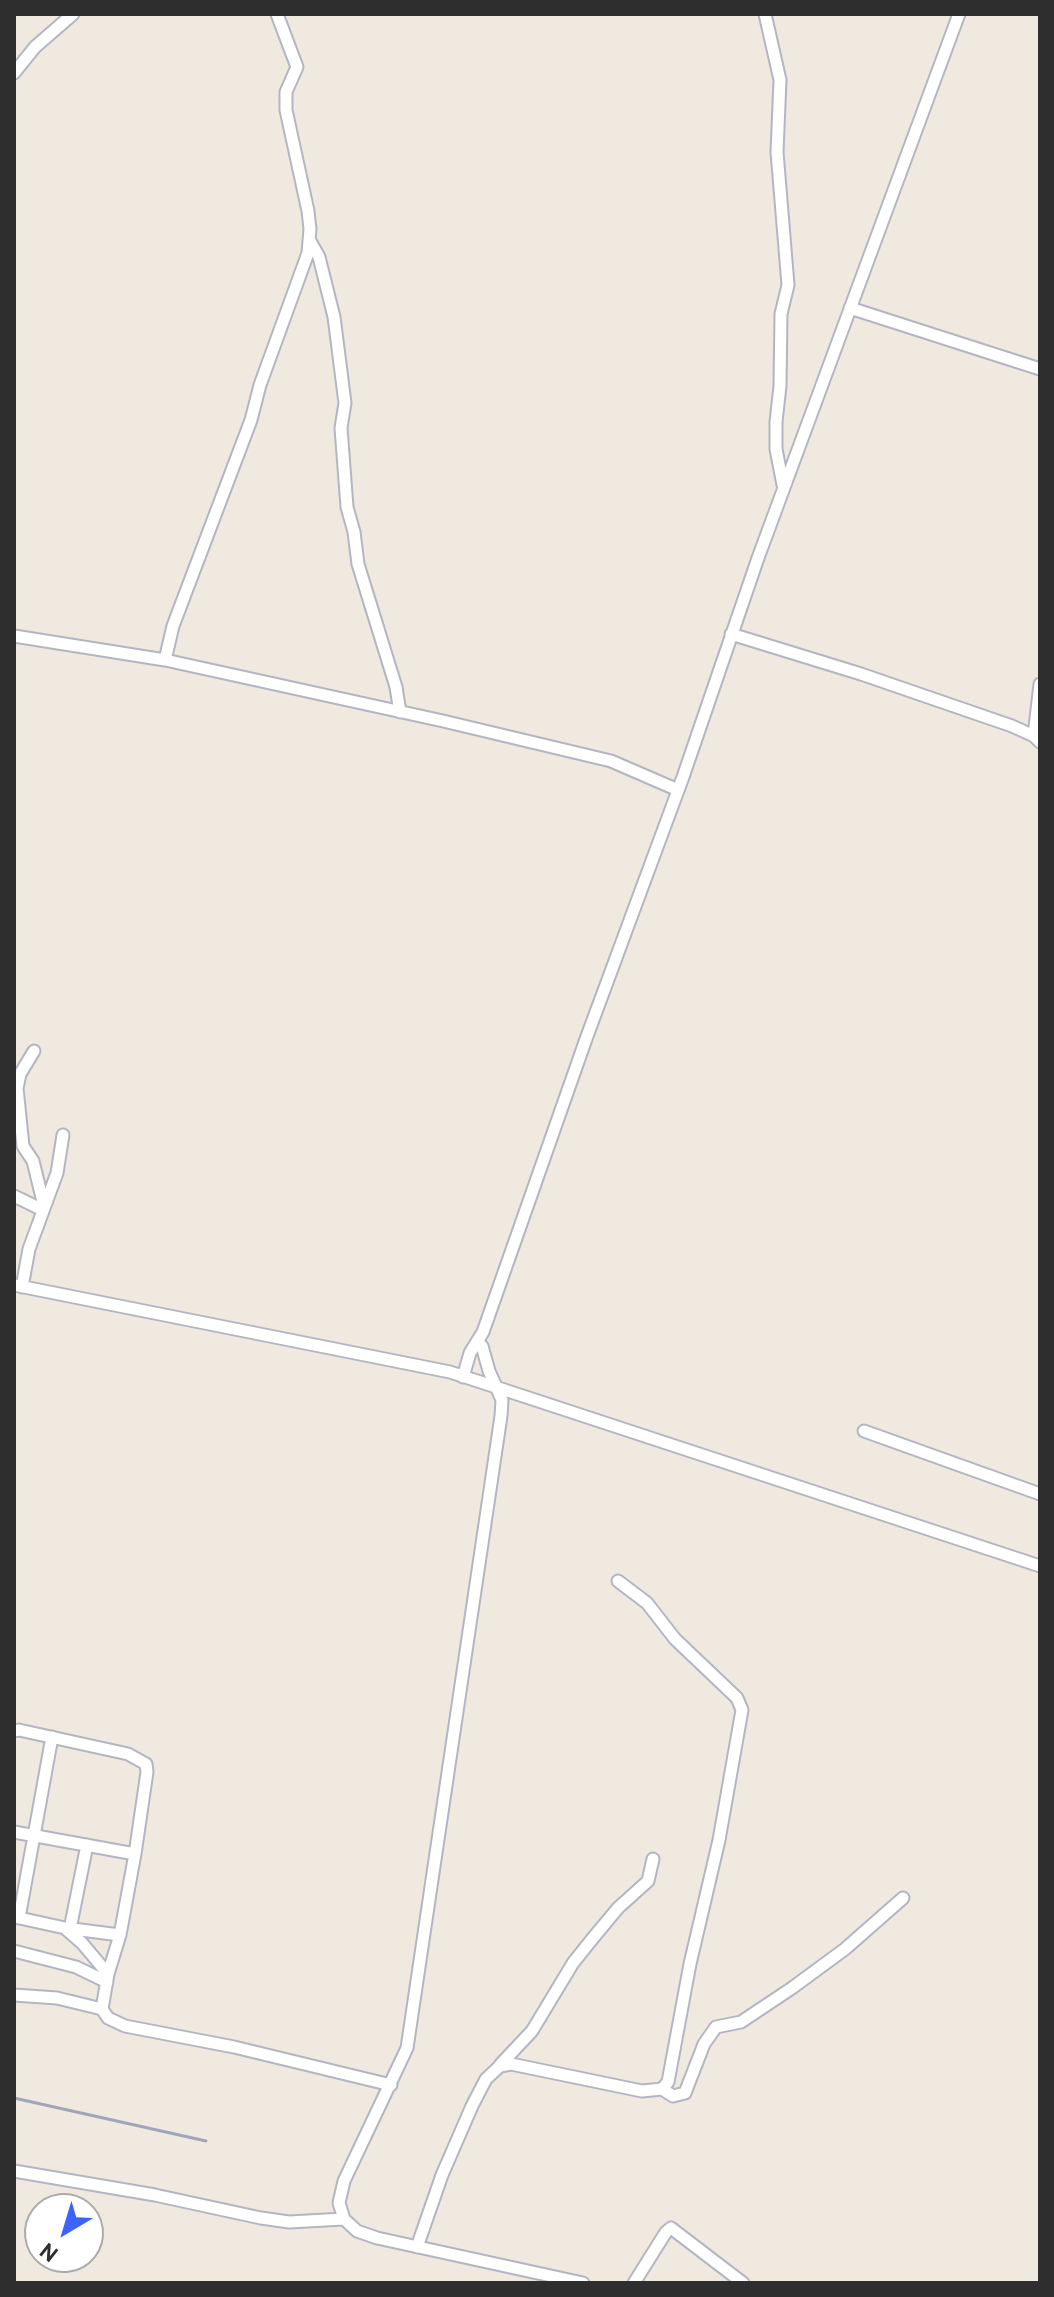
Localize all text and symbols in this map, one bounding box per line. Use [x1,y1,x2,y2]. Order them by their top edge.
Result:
north arrow [24,2193,104,2273]
text: N [36,2235,65,2266]

